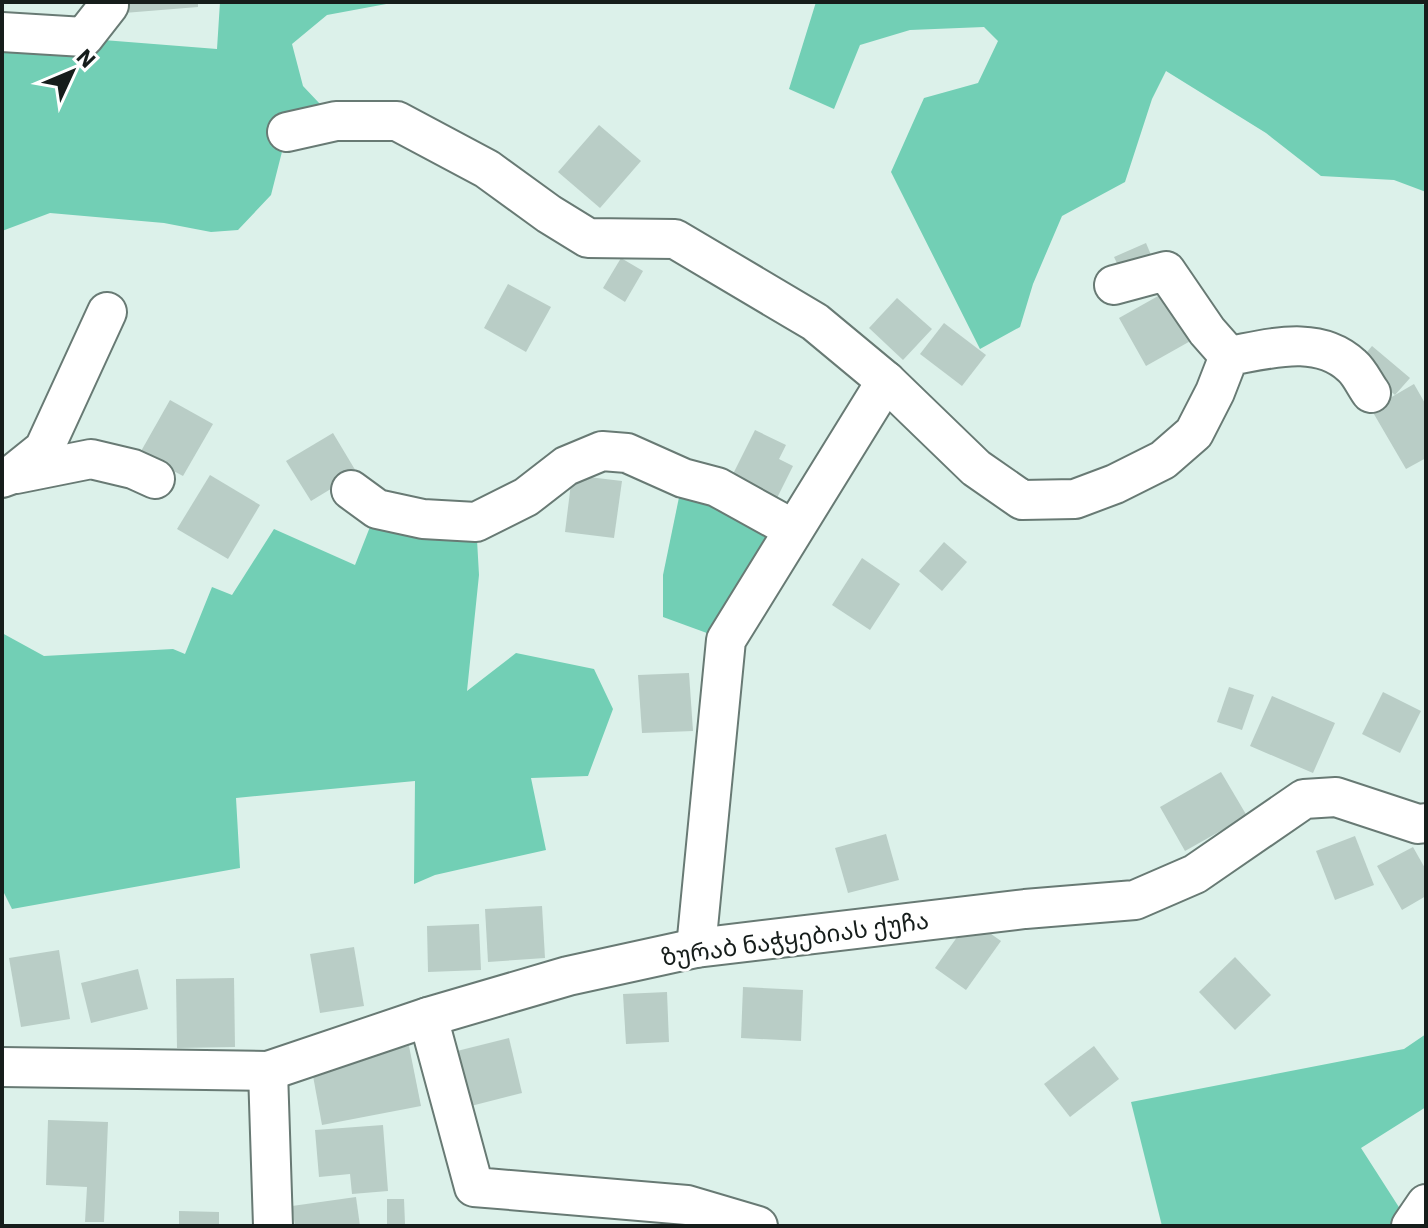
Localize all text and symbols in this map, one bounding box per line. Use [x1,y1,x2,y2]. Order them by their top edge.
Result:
north arrow [32,32,112,112]
text: N [71,42,103,74]
street label: ზურაბ ნაჭყებიას ქუჩა [659,903,931,973]

